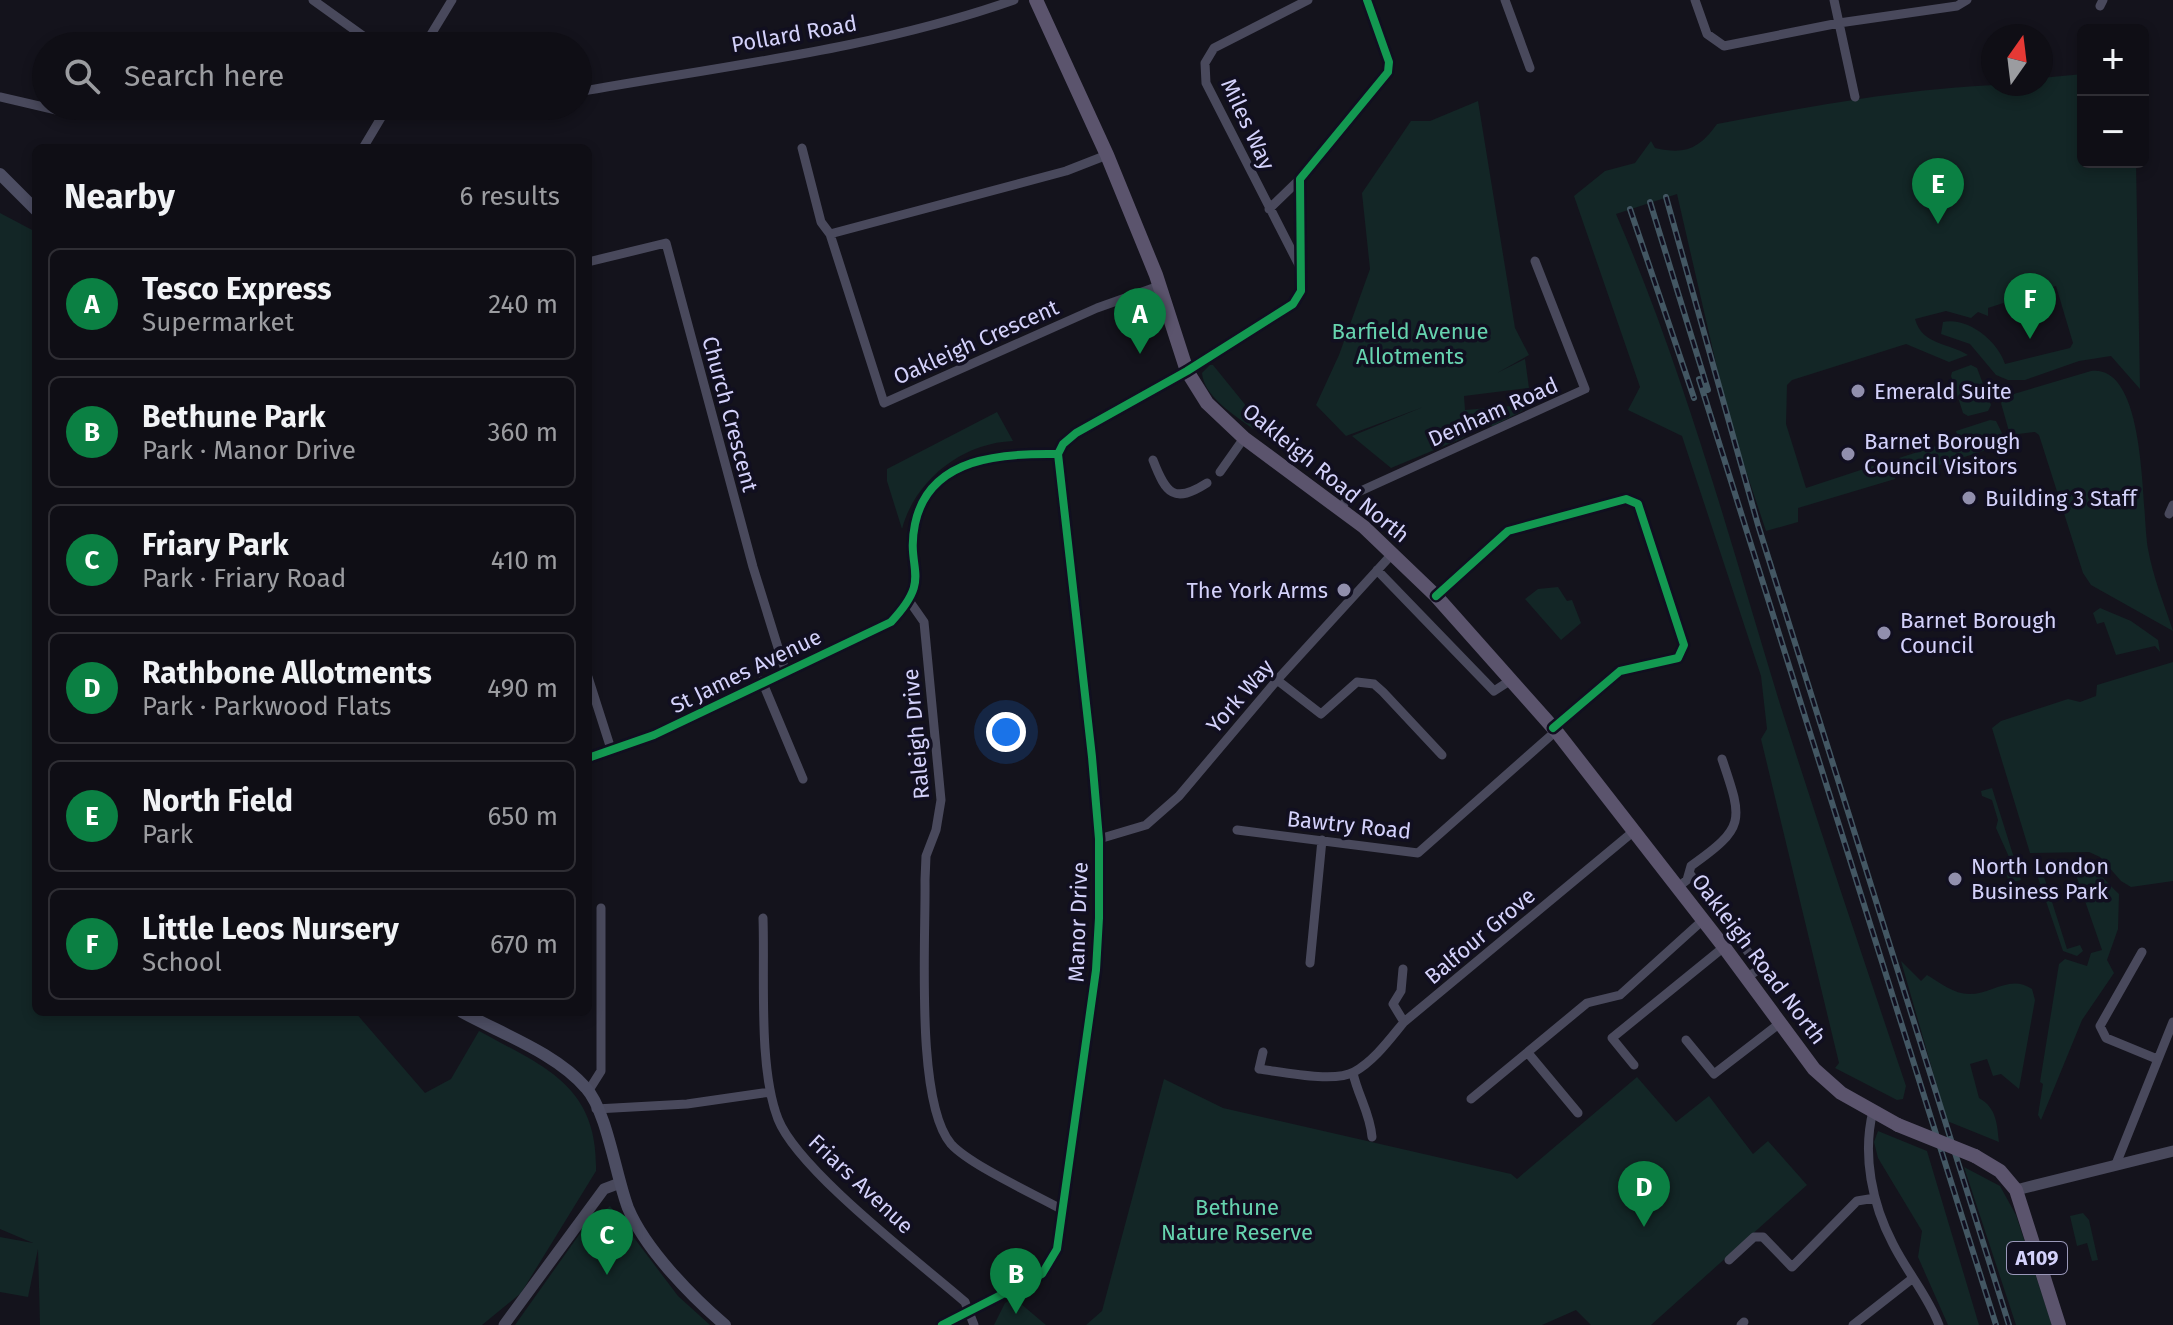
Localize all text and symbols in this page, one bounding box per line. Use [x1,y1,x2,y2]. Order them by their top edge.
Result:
street label: Pollard Road [729,10,859,58]
north arrow [1981,24,2053,96]
map controls [2077,24,2149,168]
button: + [2077,24,2149,96]
search box [32,32,592,120]
icon: search [60,54,104,98]
text: Search here [124,58,284,94]
street label: Miles Way [1215,74,1281,174]
button: − [2077,96,2149,168]
pin: E [1912,158,1964,224]
text: Nearby [64,176,175,217]
text: 6 results [459,181,560,212]
text: Tesco Express [142,271,332,307]
pin: F [2004,273,2056,339]
pin: A [1114,288,1166,354]
text: A [84,289,100,320]
text: 240 m [488,289,558,320]
street label: Oakleigh Crescent [889,293,1063,391]
text: Supermarket [142,307,294,338]
park label: Barfield Avenue Allotments [1332,318,1488,370]
street label: Church Crescent [696,333,764,495]
street label: Denham Road [1424,371,1562,453]
place label: Emerald Suite [1874,378,2012,405]
marker: Emerald Suite [1849,382,1867,400]
street label: Oakleigh Road North [1237,397,1415,549]
text: Bethune Park [142,399,326,435]
text: B [84,417,100,448]
text: 360 m [487,417,558,448]
place label: Barnet Borough Council Visitors [1864,428,2021,480]
text: Park · Manor Drive [142,435,356,466]
marker: Barnet Borough Council Visitors [1839,445,1857,463]
place label: Building 3 Staff [1985,485,2138,512]
marker: Building 3 Staff [1960,489,1978,507]
text: Friary Park [142,527,289,563]
text: C [85,545,99,576]
text: 410 m [491,545,558,576]
text: Park · Friary Road [142,563,346,594]
place label: The York Arms [1186,577,1328,604]
marker: The York Arms [1335,581,1353,599]
place label: Barnet Borough Council [1900,607,2057,659]
street label: St James Avenue [666,623,826,719]
marker: Barnet Borough Council [1875,624,1893,642]
street label: York Way [1201,653,1280,739]
text: Rathbone Allotments [142,655,432,691]
street label: Raleigh Drive [897,668,935,800]
text: D [84,673,100,704]
text: 490 m [487,673,558,704]
text: Park · Parkwood Flats [142,691,391,722]
your location [986,712,1026,752]
text: North Field [142,783,293,819]
text: E [85,801,99,832]
text: 650 m [488,801,558,832]
street label: Bawtry Road [1286,805,1412,845]
text: Park [142,819,193,850]
place label: North London Business Park [1971,853,2109,905]
street label: Manor Drive [1062,861,1094,983]
street label: Oakleigh Road North [1686,868,1832,1050]
marker: North London Business Park [1946,870,1964,888]
street label: Balfour Grove [1419,882,1541,990]
text: Little Leos Nursery [142,911,399,947]
text: F [86,929,98,960]
text: 670 m [490,929,558,960]
text: School [142,947,222,978]
street label: Friars Avenue [803,1128,919,1240]
pin: D [1618,1161,1670,1227]
park label: Bethune Nature Reserve [1161,1194,1313,1246]
pin: C [581,1209,633,1275]
road number: A109 [2007,1242,2067,1274]
pin: B [990,1248,1042,1314]

